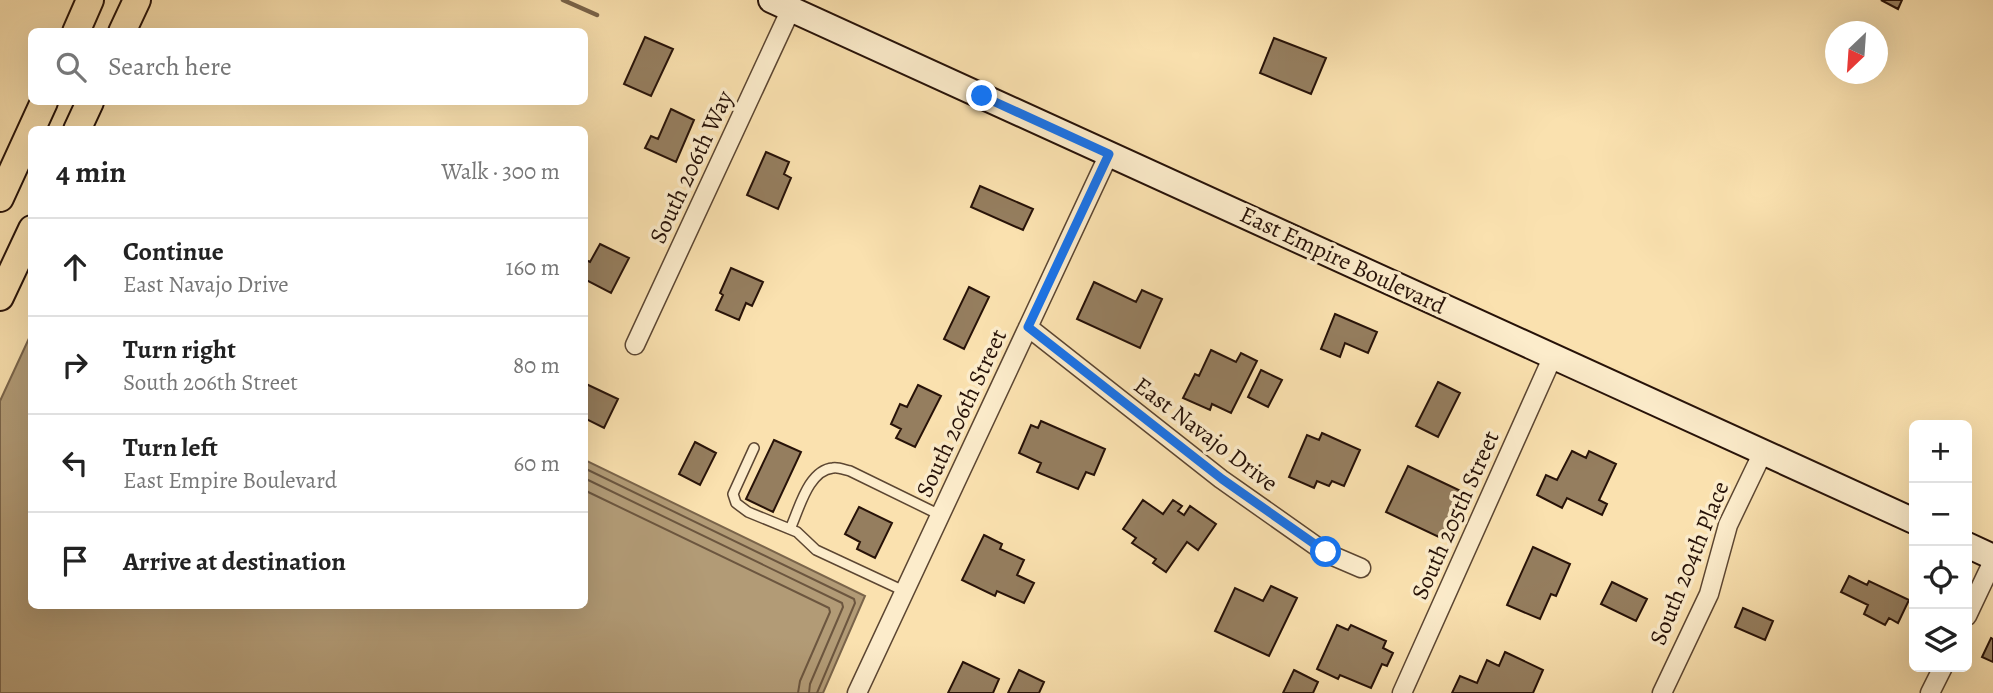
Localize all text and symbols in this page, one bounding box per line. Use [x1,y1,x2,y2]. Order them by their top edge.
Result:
north arrow [1825,21,1888,84]
search box [28,28,588,105]
icon: search [52,48,90,86]
text: Search here [108,49,232,84]
route end [966,80,997,111]
street label: South 206th Way [642,85,741,249]
text: 4 min [56,152,126,192]
text: Walk · 300 m [441,156,560,187]
street label: East Empire Boulevard [1235,198,1451,322]
text: Continue [123,234,224,269]
icon: ahead [56,248,94,286]
text: 160 m [506,252,560,283]
text: East Navajo Drive [123,269,289,300]
street label: South 206th Street [908,323,1014,502]
text: Turn right [123,332,236,367]
icon: right [56,346,94,384]
text: 80 m [513,350,560,381]
text: South 206th Street [123,367,298,398]
street label: East Navajo Drive [1127,369,1285,499]
map controls [1909,420,1972,672]
button: + [1909,420,1972,483]
street label: South 205th Street [1403,425,1507,604]
text: Turn left [123,430,218,465]
icon: left [56,444,94,482]
text: 60 m [513,448,560,479]
text: East Empire Boulevard [123,465,337,496]
street label: South 204th Place [1642,476,1736,650]
button: − [1909,483,1972,546]
route start [1310,536,1341,567]
icon: arrive [56,542,94,580]
text: Arrive at destination [123,544,346,579]
button: locate [1909,546,1972,609]
button: layers [1909,609,1972,672]

